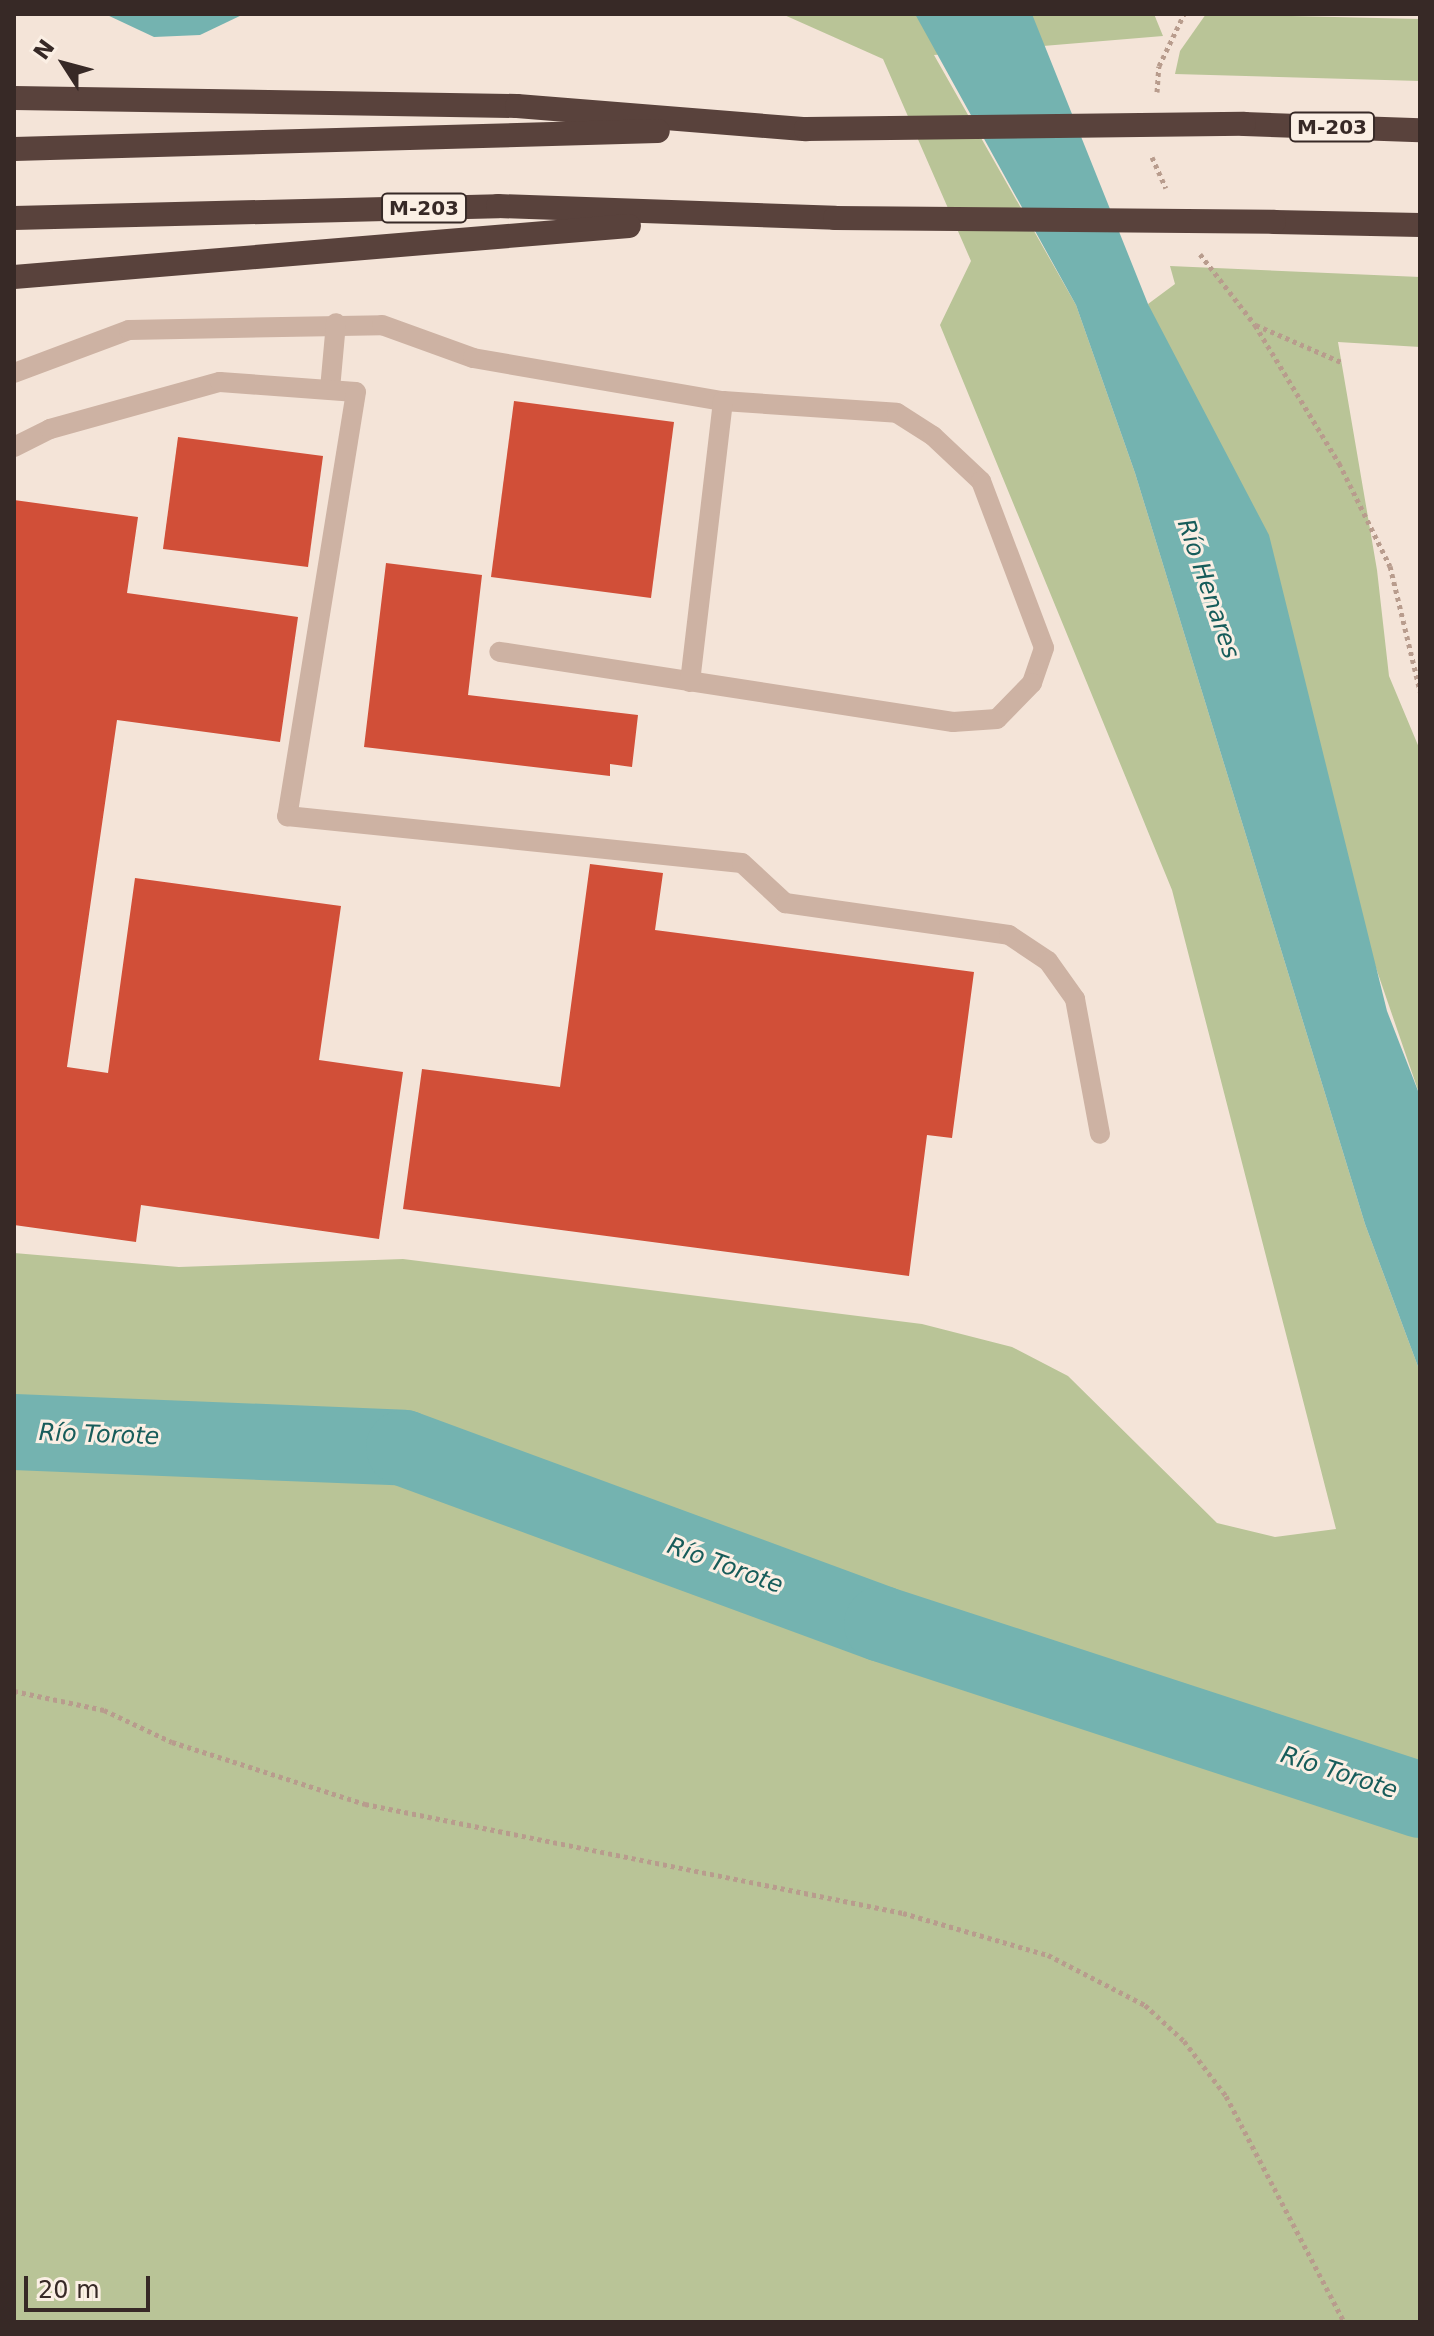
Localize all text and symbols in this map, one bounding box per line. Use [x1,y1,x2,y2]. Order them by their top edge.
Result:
north arrow [24,24,104,104]
text: N [29,35,60,64]
road number: M-203 [1288,111,1376,143]
road number: M-203 [380,192,468,224]
water label: Río Henares [1171,516,1245,662]
water label: Río Torote [38,1419,160,1451]
water label: Río Torote [663,1532,787,1600]
water label: Río Torote [1277,1741,1401,1805]
scale bar [28,2260,154,2310]
text: 20 m [38,2276,100,2304]

